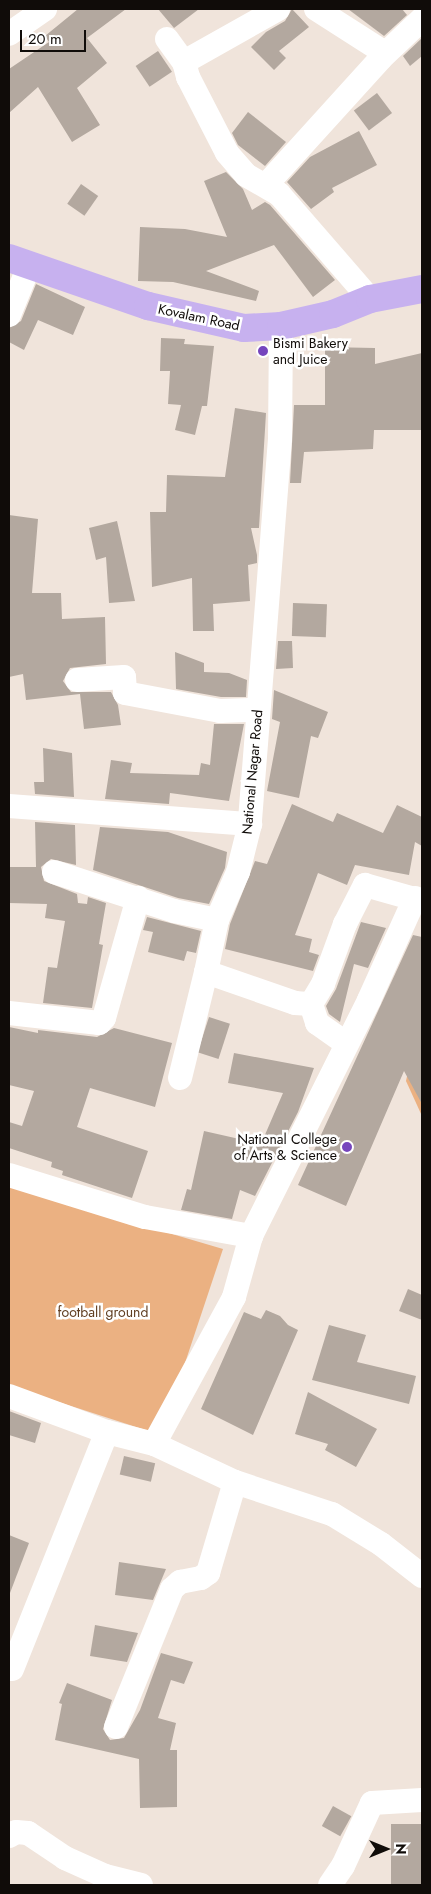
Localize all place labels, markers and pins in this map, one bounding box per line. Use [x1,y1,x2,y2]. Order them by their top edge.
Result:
place label: Bismi Bakery and Juice [273,335,348,368]
marker: Bismi Bakery and Juice [257,345,269,357]
place label: National College of Arts & Science [234,1131,337,1164]
marker: National College of Arts & Science [341,1141,353,1153]

